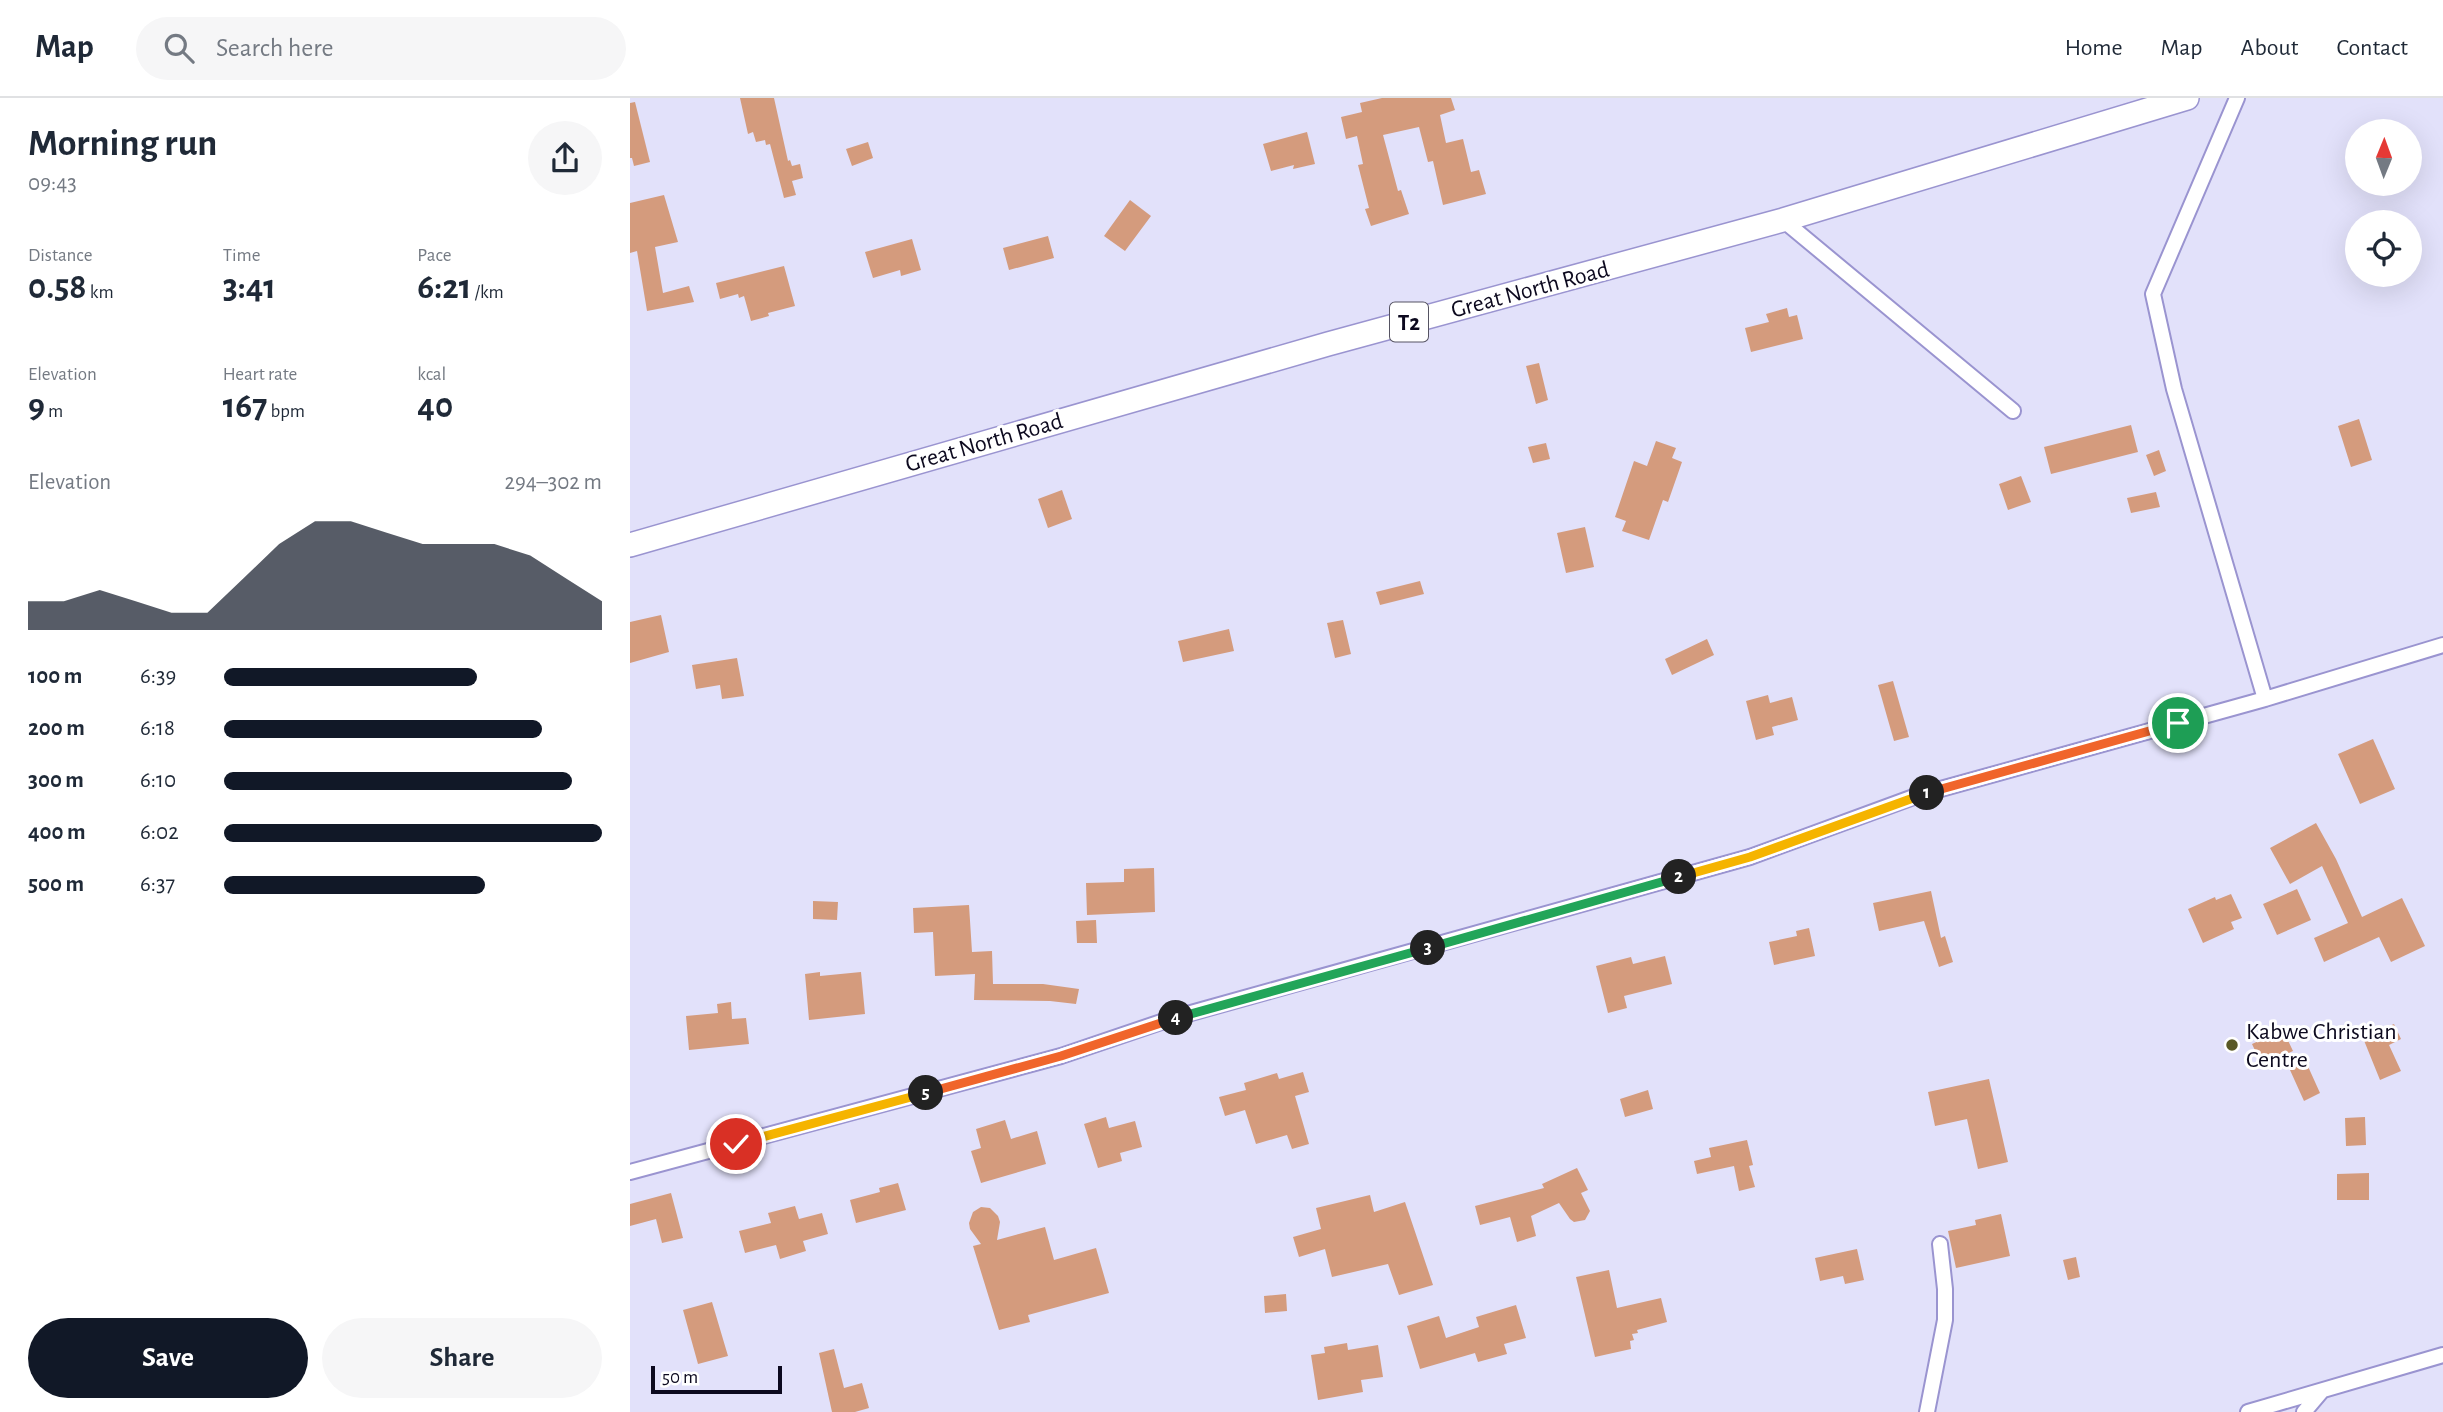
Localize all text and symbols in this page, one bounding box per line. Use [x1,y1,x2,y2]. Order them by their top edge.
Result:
search box [136,17,626,80]
icon: search [160,29,198,67]
text: Map [35,31,94,64]
text: Search here [216,35,334,61]
text: Home [2065,36,2123,60]
text: Map [2161,36,2203,60]
text: About [2241,36,2298,60]
text: Contact [2336,36,2408,60]
north arrow [2345,119,2422,196]
map controls [2345,119,2422,287]
button: share [528,121,602,195]
text: Morning run [28,125,217,163]
text: 09:43 [28,172,77,195]
button: locate [2345,210,2422,287]
text: Distance [28,246,92,265]
text: Time [223,246,261,265]
text: Pace [417,246,452,265]
street label: Great North Road [1449,257,1612,323]
text: 0.58 [28,270,87,305]
text: 3:41 [223,270,276,305]
text: 6:21 [417,270,471,305]
text: km [87,283,114,302]
text: /km [471,283,504,302]
road number: T2 [1390,302,1428,342]
text: Elevation [28,365,97,384]
text: Heart rate [223,365,297,384]
text: kcal [417,365,446,384]
text: 9 [28,389,45,424]
text: 167 [223,389,267,424]
text: 40 [417,389,453,424]
text: m [45,402,63,421]
text: bpm [267,402,305,421]
street label: Great North Road [903,409,1066,477]
text: Elevation [28,471,111,494]
text: 294–302 m [504,471,602,494]
text: 100 m [28,665,82,688]
text: 6:39 [140,665,176,688]
pin [2148,693,2208,753]
icon: arrive [2159,704,2197,742]
text: 200 m [28,717,85,740]
text: 6:18 [140,717,175,740]
text: 300 m [28,769,84,792]
text: 6:10 [140,769,176,792]
pin: 1 [1910,776,1944,810]
text: 1 [1923,783,1930,802]
text: 400 m [28,821,86,844]
text: 6:02 [140,821,179,844]
pin: 2 [1662,860,1696,894]
text: 2 [1674,867,1683,886]
text: 500 m [28,873,84,896]
text: 6:37 [140,873,175,896]
pin: 3 [1410,930,1446,966]
text: 3 [1423,938,1432,957]
pin: 4 [1158,1000,1194,1035]
text: 4 [1171,1008,1180,1027]
place label: Kabwe Christian Centre [2246,1020,2397,1072]
marker: Kabwe Christian Centre [2224,1037,2240,1053]
pin: 5 [908,1076,944,1110]
text: 5 [921,1083,930,1102]
pin [706,1114,766,1174]
icon: check [717,1125,755,1163]
button: Save [28,1318,308,1398]
button: Share [322,1318,602,1398]
scale bar [651,1363,782,1395]
text: 50 m [662,1368,698,1387]

